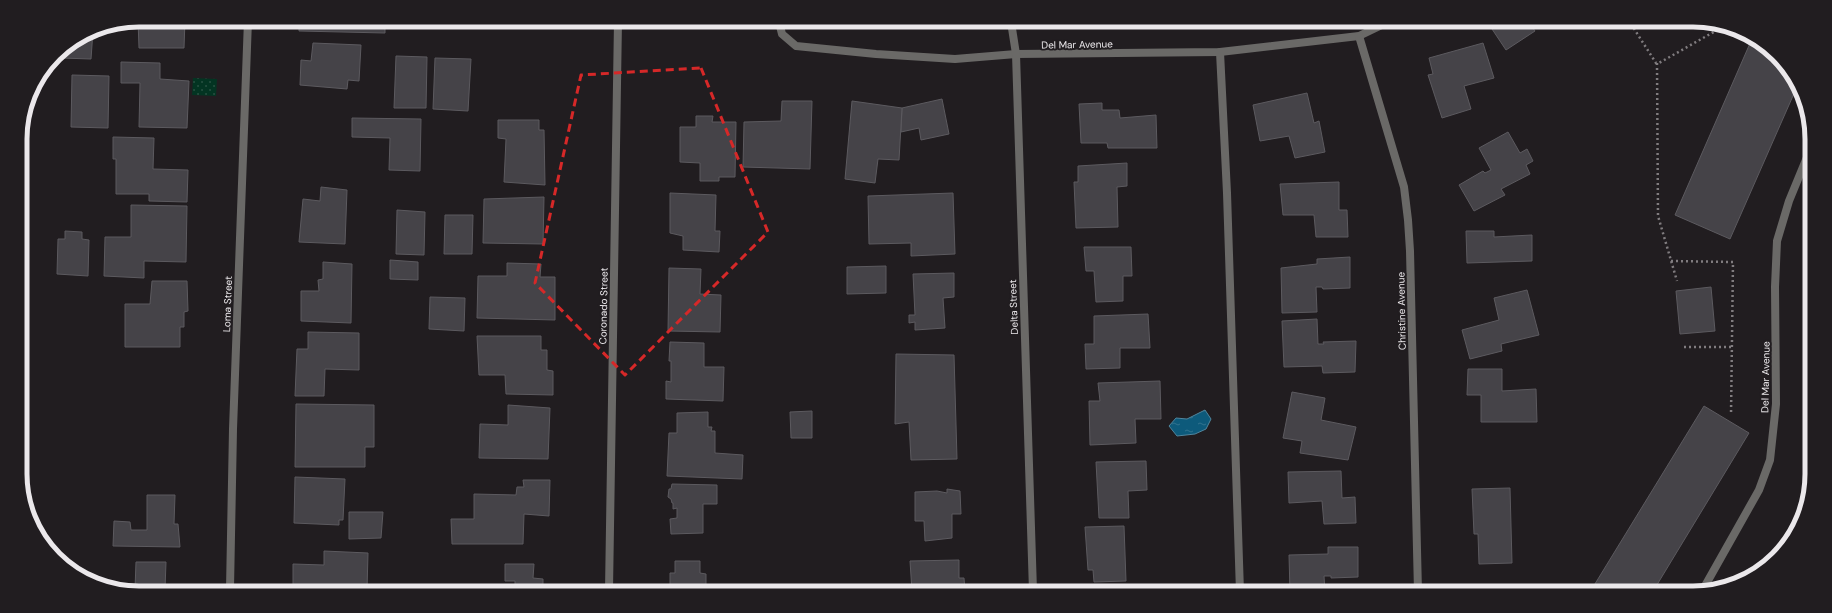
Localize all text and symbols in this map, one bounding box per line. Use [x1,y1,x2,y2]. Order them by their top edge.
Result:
street label: Del Mar Avenue [1041,37,1113,52]
street label: Coronado Street [596,267,611,345]
street label: Christine Avenue [1394,271,1409,350]
street label: Loma Street [220,276,235,332]
street label: Delta Street [1006,279,1021,335]
street label: Del Mar Avenue [1758,341,1773,413]

